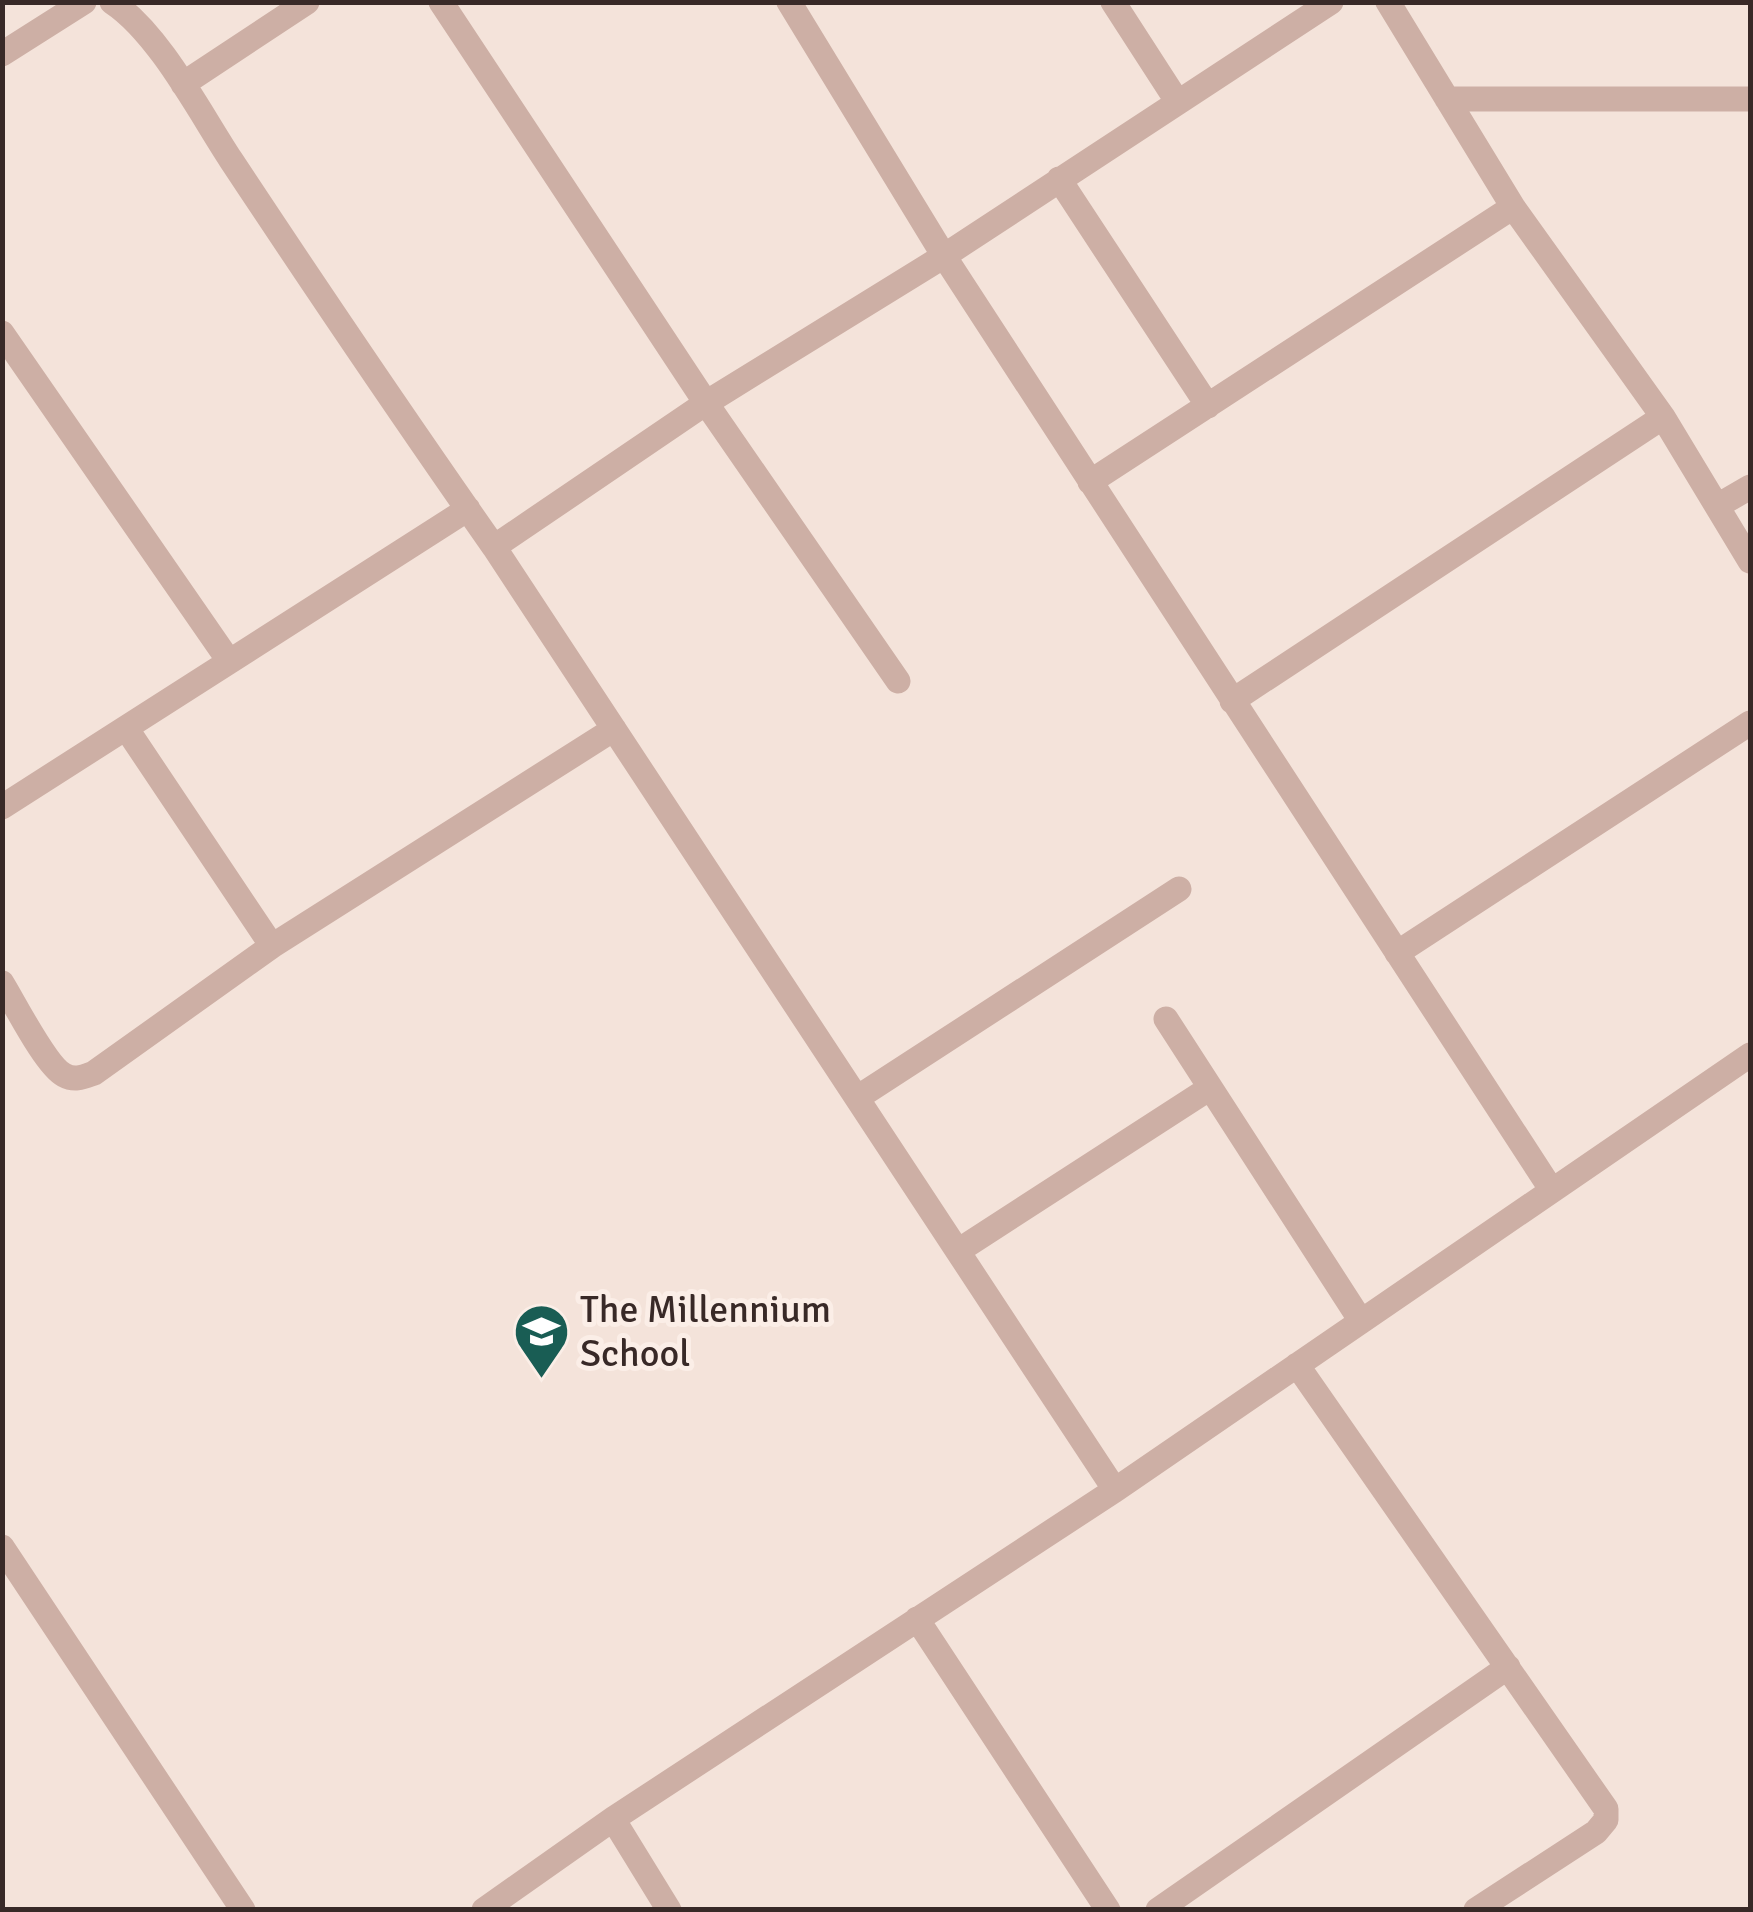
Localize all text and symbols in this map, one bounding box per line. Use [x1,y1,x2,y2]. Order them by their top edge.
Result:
place label: The Millennium School [580,1286,831,1377]
school or university icon: The Millennium School [511,1301,571,1380]

